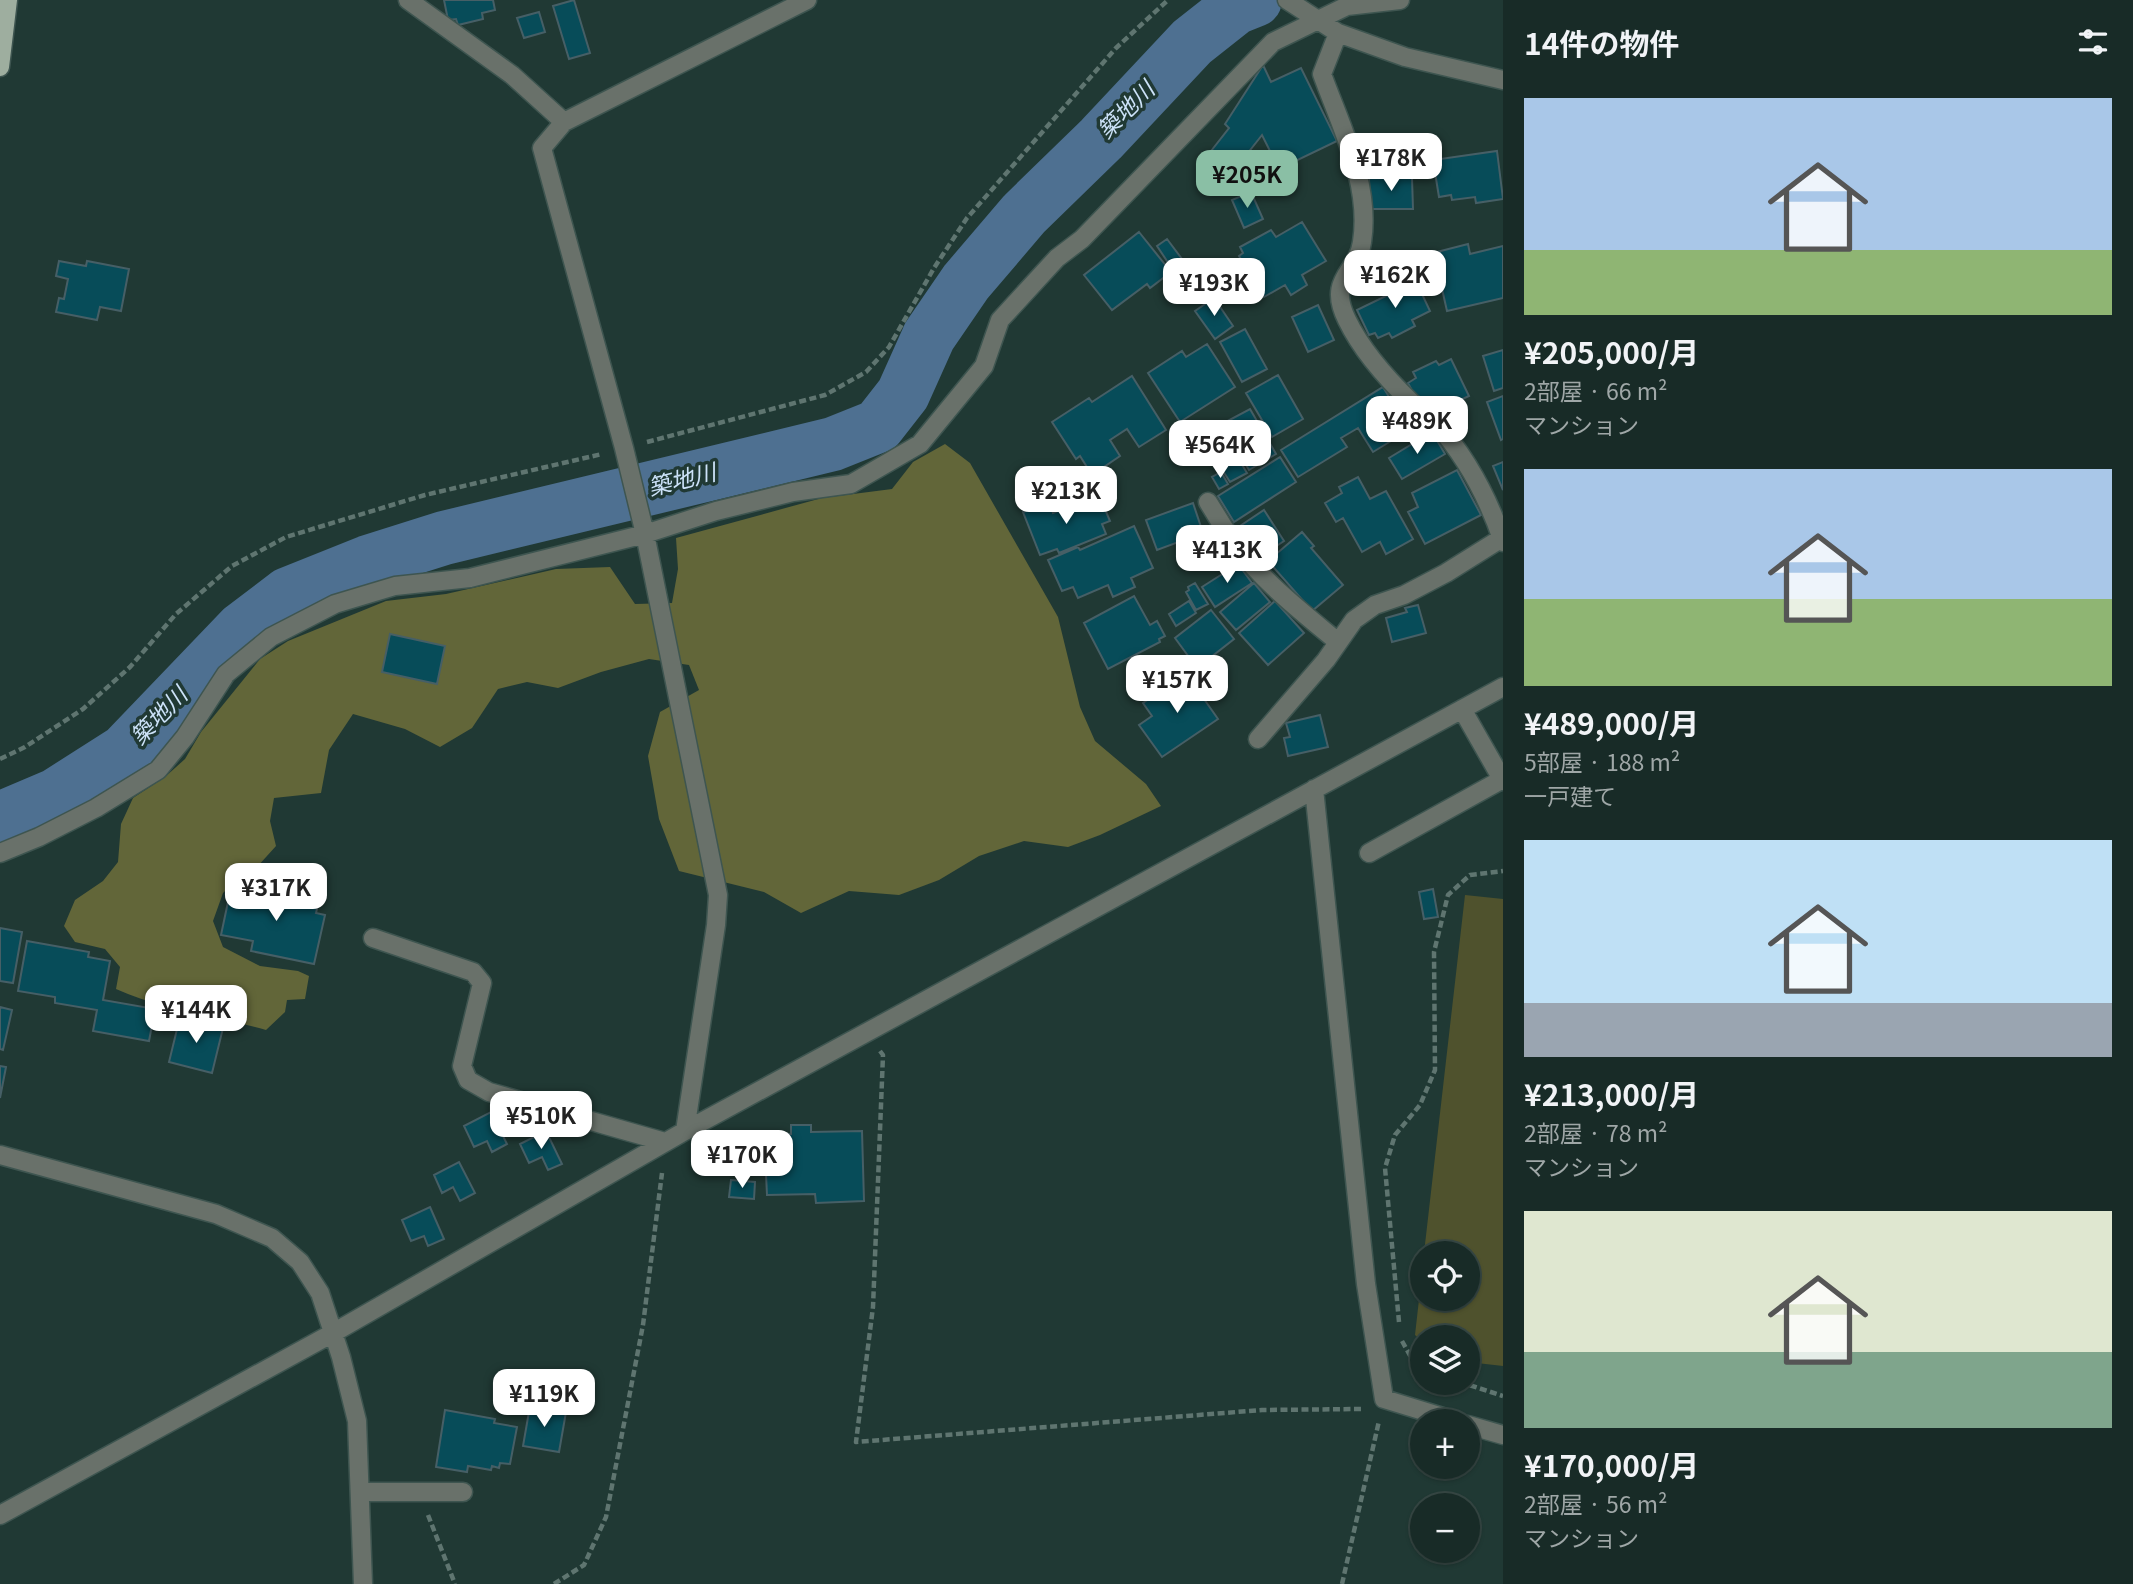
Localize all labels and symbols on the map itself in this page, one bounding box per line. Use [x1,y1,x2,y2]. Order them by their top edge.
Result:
water label: 築地川 [1088,70,1163,145]
pin: ¥178K [1342,134,1440,193]
pin: ¥205K [1198,150,1296,210]
pin: ¥162K [1346,250,1444,310]
pin: ¥193K [1165,258,1263,318]
pin: ¥489K [1368,396,1466,456]
pin: ¥564K [1171,420,1269,480]
water label: 築地川 [644,452,722,503]
pin: ¥213K [1017,466,1115,526]
pin: ¥413K [1178,526,1276,585]
pin: ¥157K [1128,656,1226,715]
water label: 築地川 [121,676,196,751]
pin: ¥317K [227,864,325,923]
pin: ¥144K [147,986,245,1045]
pin: ¥510K [492,1092,590,1151]
pin: ¥170K [693,1130,791,1190]
pin: ¥119K [495,1370,593,1429]

